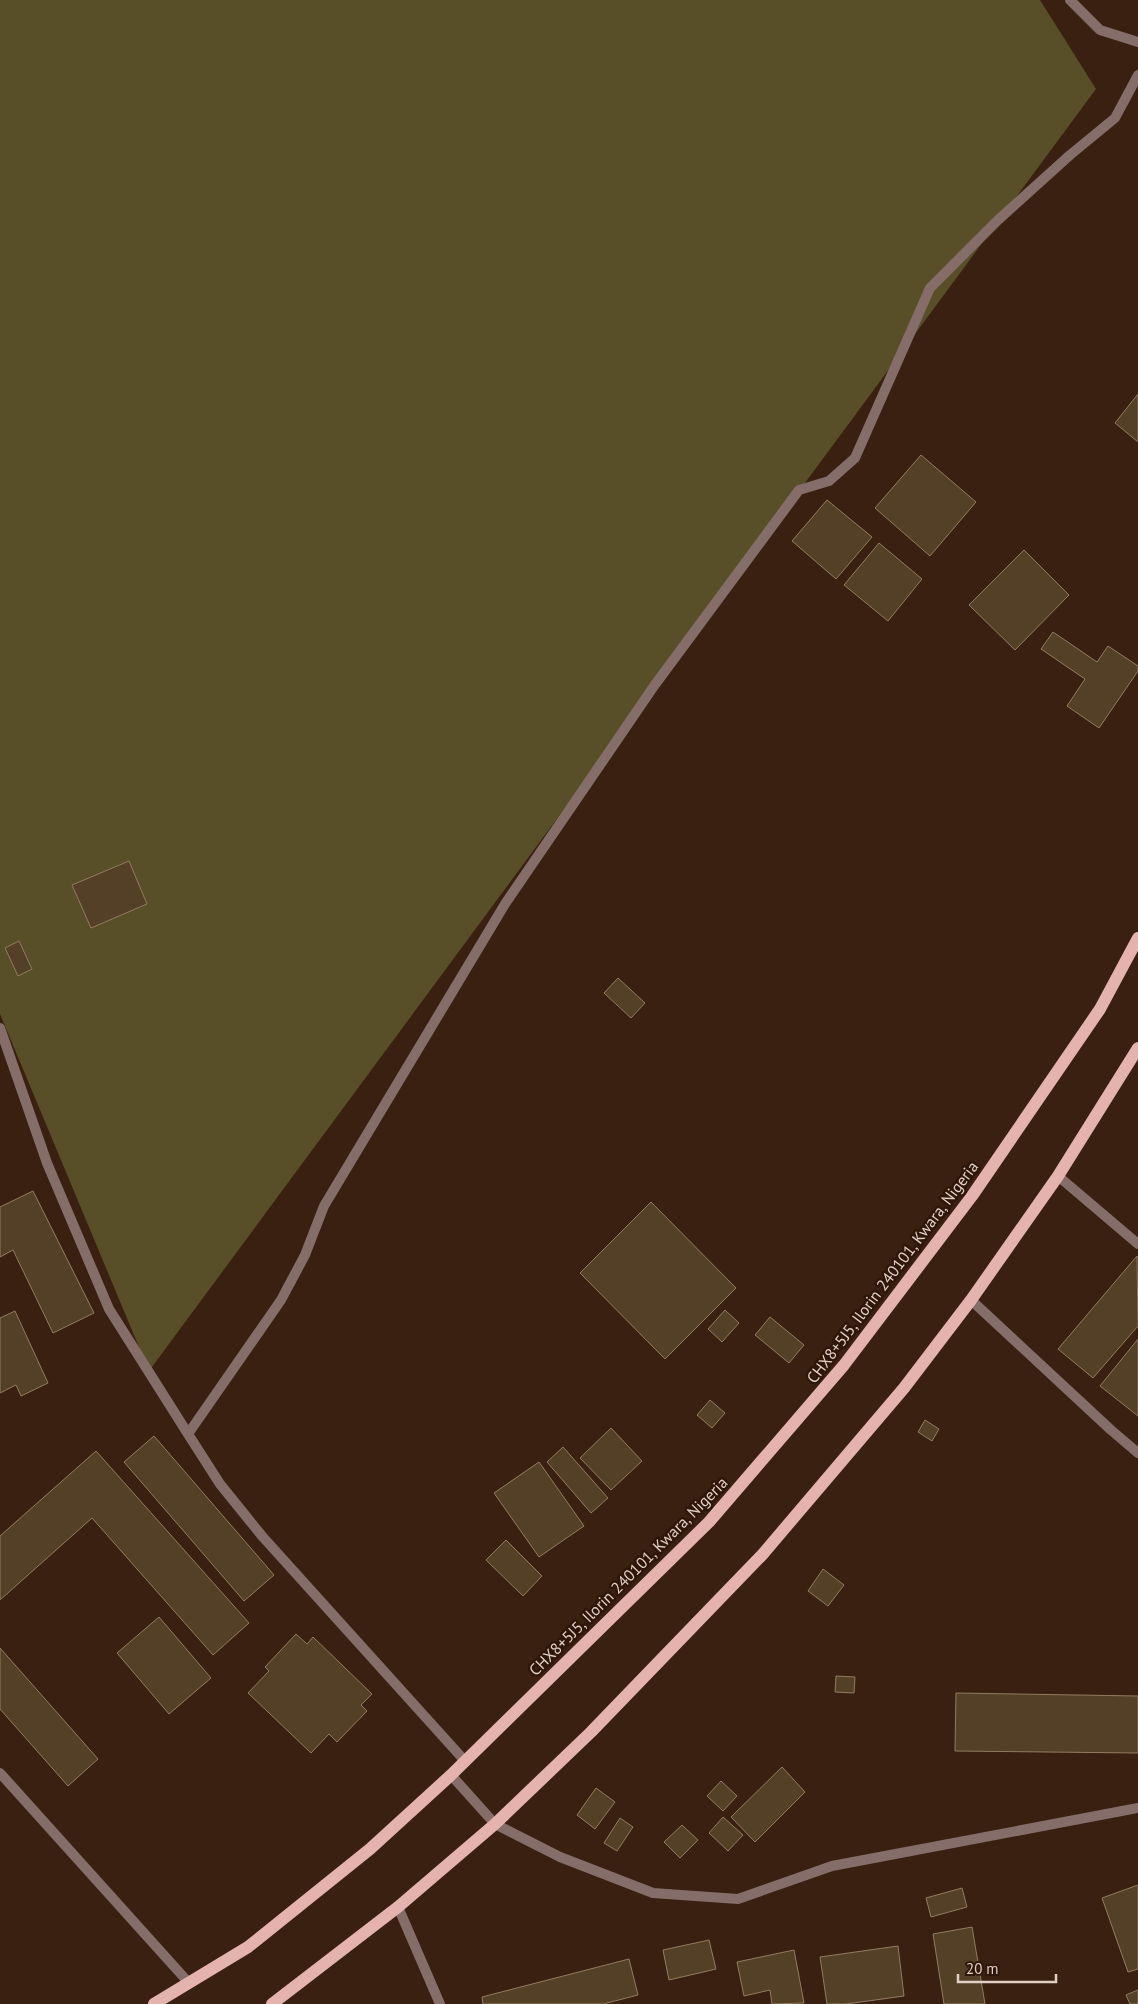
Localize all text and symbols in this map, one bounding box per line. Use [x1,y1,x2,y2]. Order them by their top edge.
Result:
street label: CHX8+5J5, Ilorin 240101, Kwara, Nigeria [802,1157,982,1387]
street label: CHX8+5J5, Ilorin 240101, Kwara, Nigeria [524,1472,732,1680]
scale bar [958,1952,1056,1984]
text: 20 m [966,1959,999,1978]

